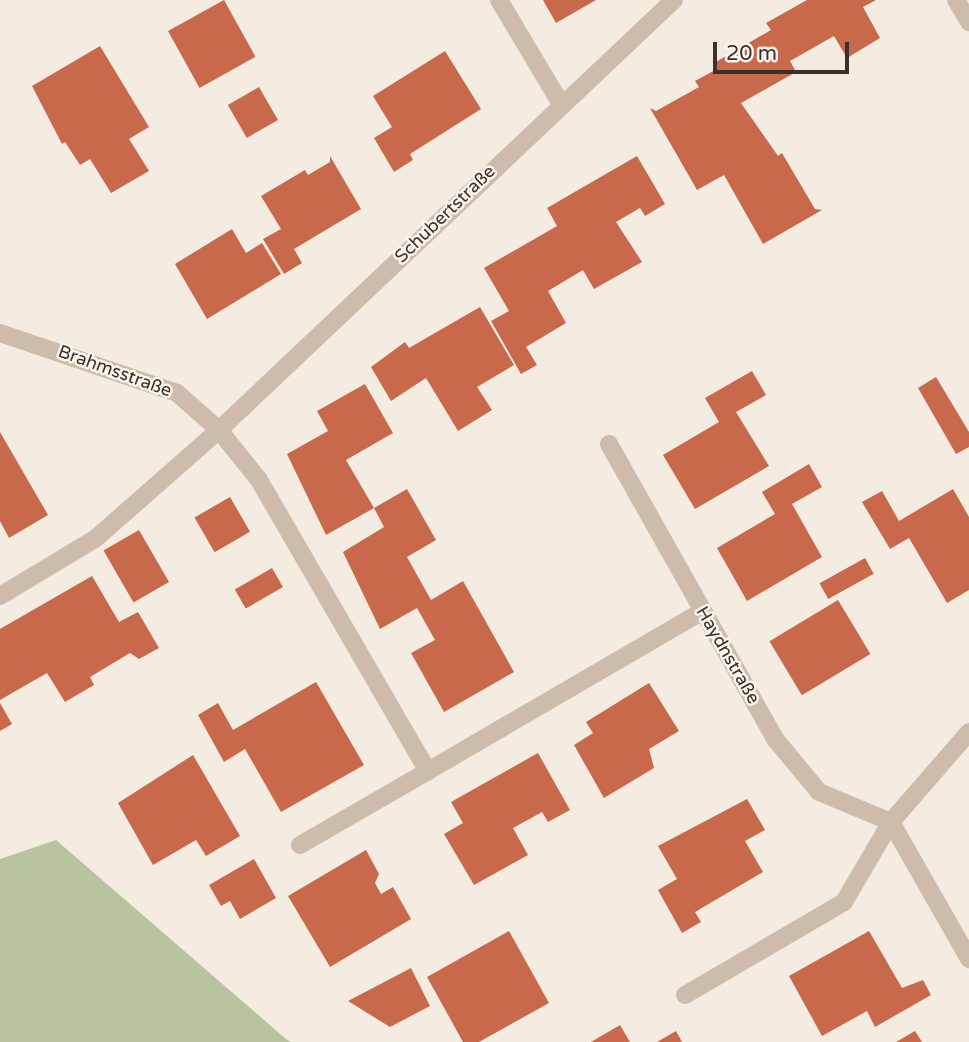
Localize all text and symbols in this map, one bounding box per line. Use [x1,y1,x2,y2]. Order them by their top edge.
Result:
scale bar [717,28,853,72]
text: 20 m [726,41,777,66]
street label: Schubertstraße [390,161,500,267]
street label: Brahmsstraße [55,340,175,402]
street label: Haydnstraße [691,602,765,708]

